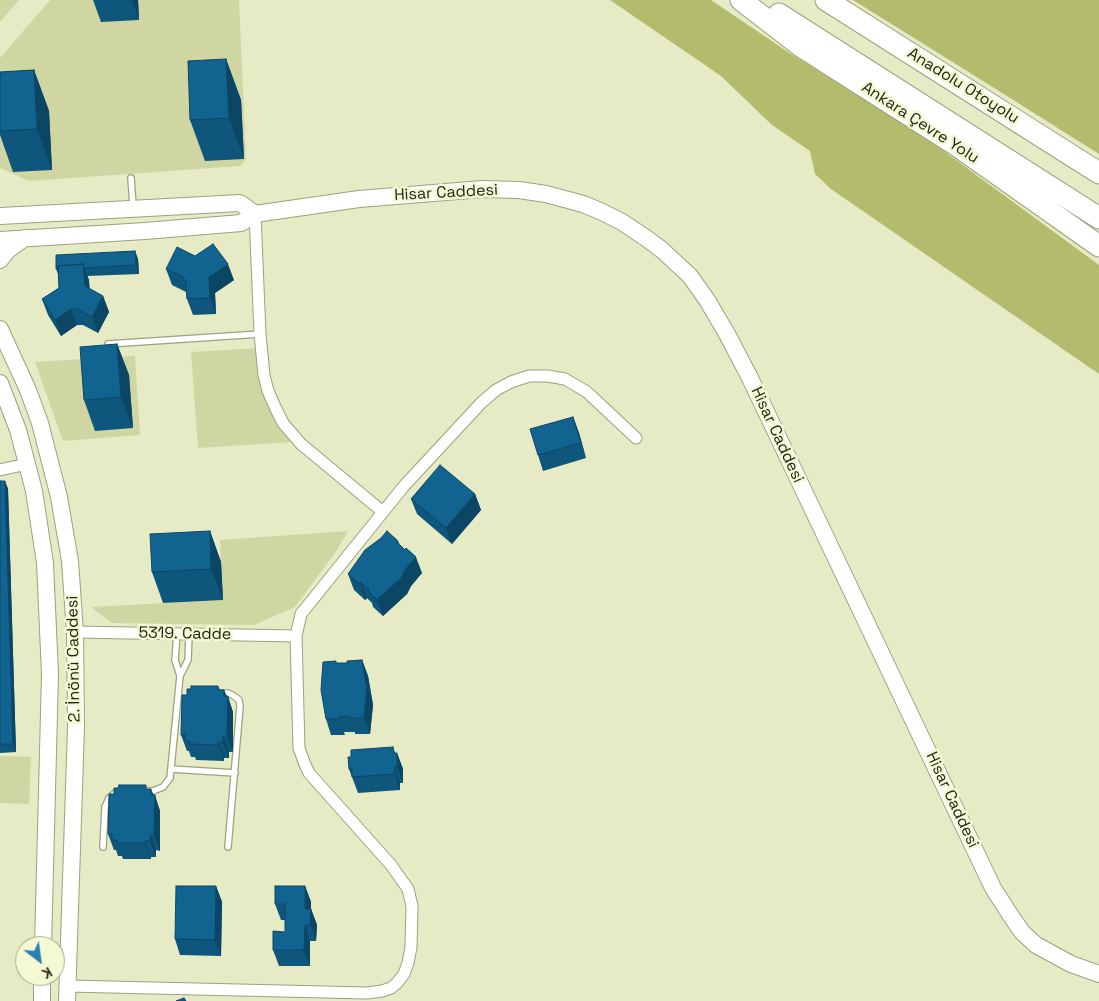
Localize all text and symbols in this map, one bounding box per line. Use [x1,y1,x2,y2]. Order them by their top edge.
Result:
street label: Anadolu Otoyolu [904,44,1022,128]
street label: Ankara Çevre Yolu [858,78,982,168]
street label: Hisar Caddesi [394,181,498,205]
street label: Hisar Caddesi [746,384,808,486]
street label: 2. İnönü Caddesi [63,596,85,722]
street label: 5319. Cadde [138,624,232,644]
street label: Hisar Caddesi [921,749,983,851]
north arrow [15,936,65,986]
text: K [39,963,55,983]

